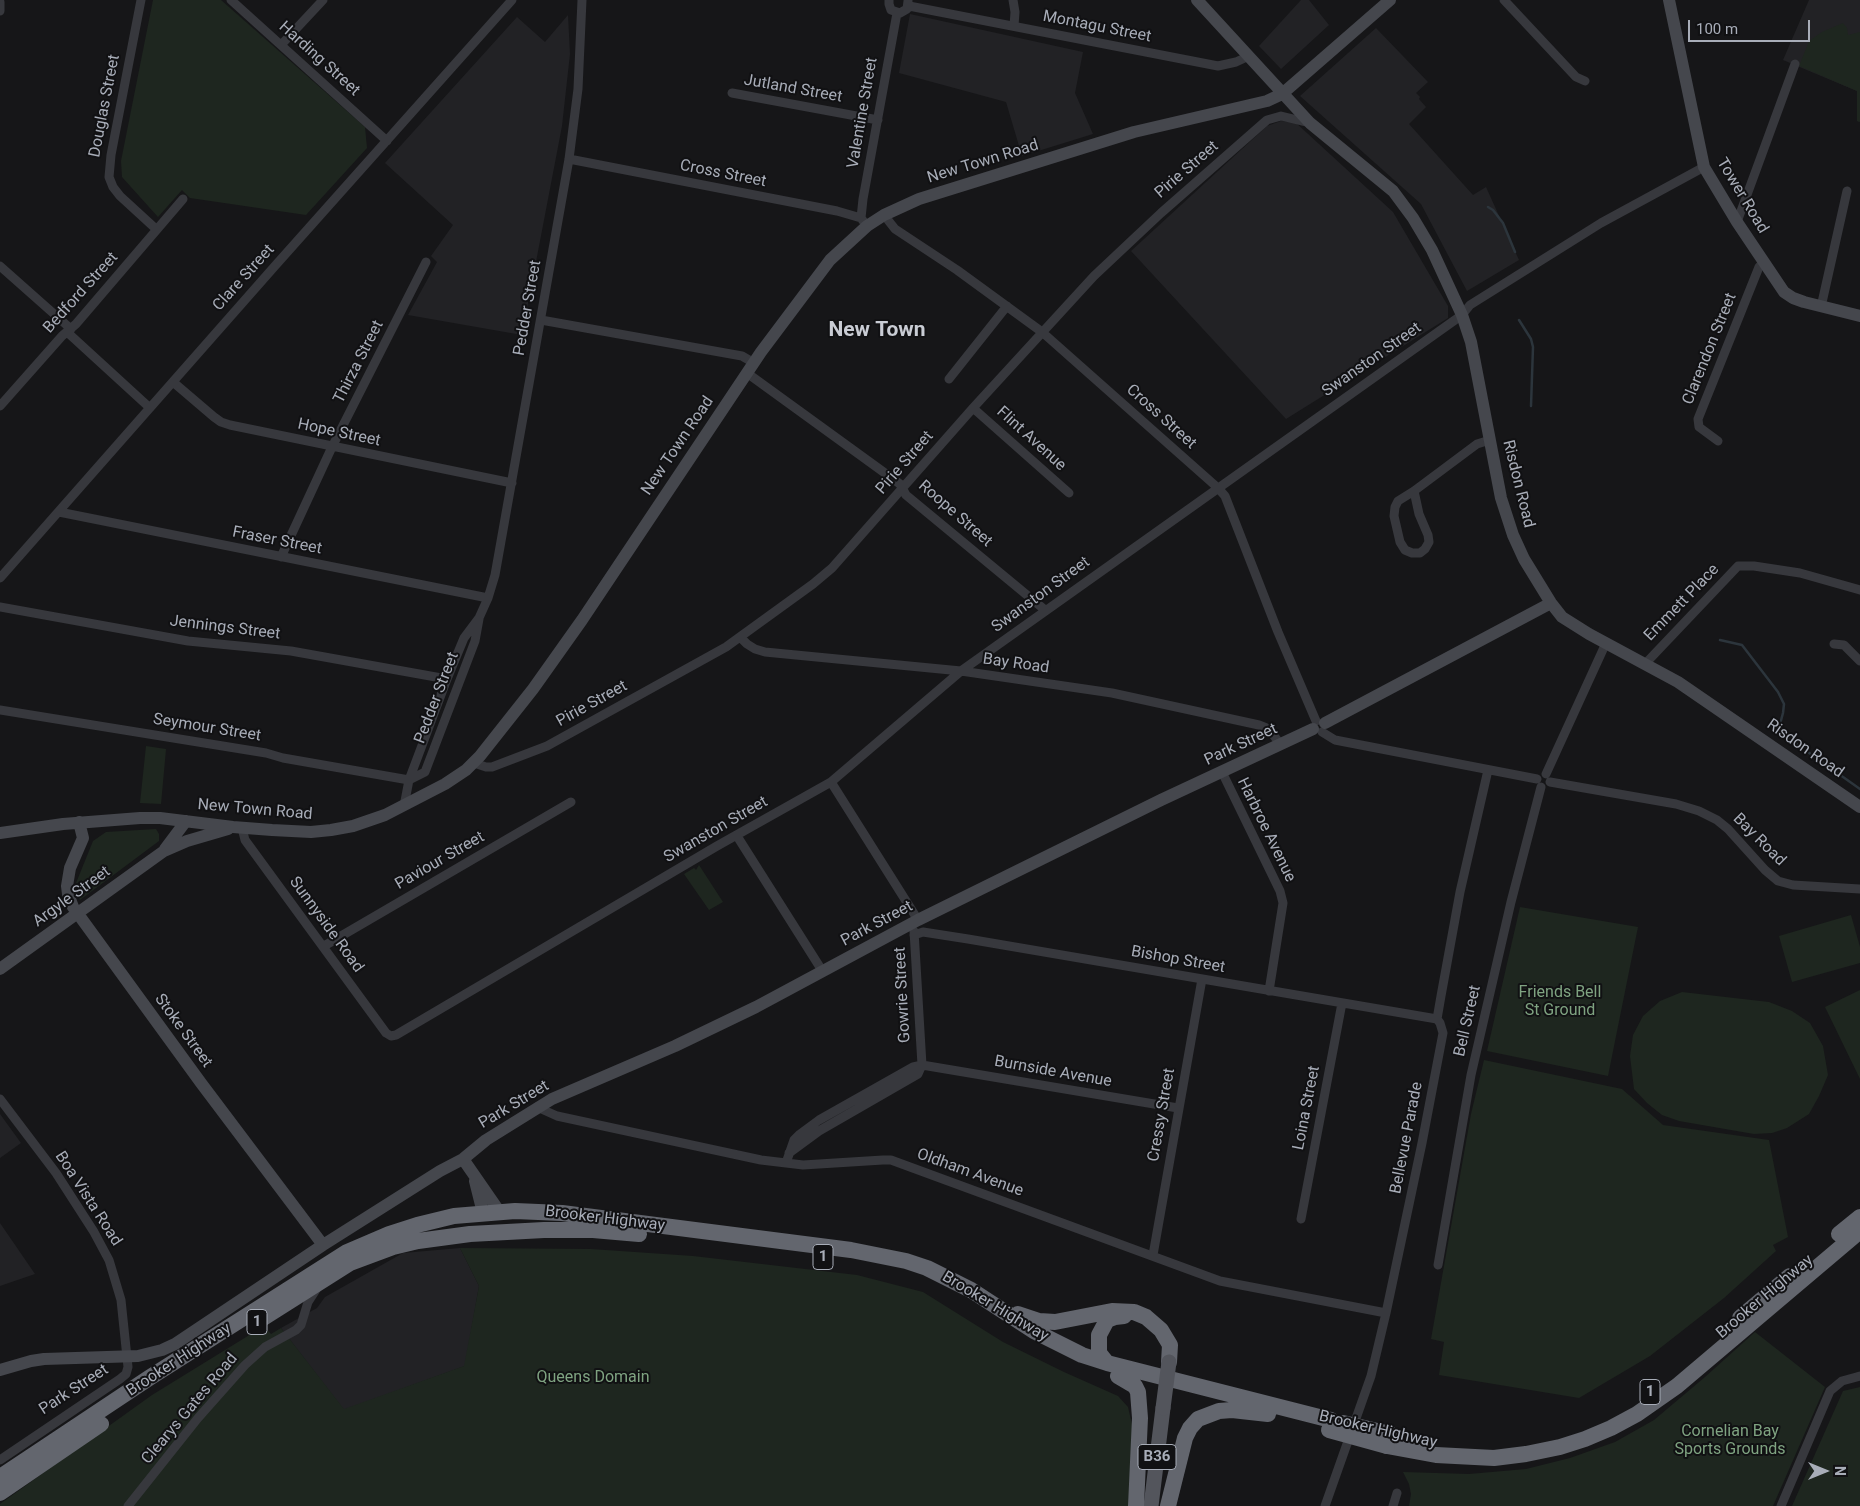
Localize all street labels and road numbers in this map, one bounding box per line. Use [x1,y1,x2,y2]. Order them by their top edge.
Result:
street label: Montagu Street [1041,7,1153,47]
street label: Harding Street [275,18,363,100]
street label: Douglas Street [86,53,124,159]
street label: Valentine Street [844,56,882,170]
street label: Jutland Street [742,71,844,107]
street label: New Town Road [925,136,1041,188]
street label: Pirie Street [1151,137,1223,203]
street label: Tower Road [1712,155,1772,237]
street label: Cross Street [678,156,768,192]
street label: Clare Street [209,241,279,315]
street label: Bedford Street [40,248,122,338]
street label: Pedder Street [510,259,546,357]
street label: Clarendon Street [1679,290,1741,408]
street label: Thirza Street [330,317,388,407]
street label: Swanston Street [1319,319,1425,401]
street label: Cross Street [1122,381,1200,453]
street label: New Town Road [638,393,718,499]
street label: Flint Avenue [992,403,1070,475]
street label: Hope Street [296,415,382,451]
street label: Pirie Street [872,427,938,499]
street label: Risdon Road [1498,438,1538,530]
street label: Roope Street [914,477,996,551]
street label: Fraser Street [231,523,323,559]
street label: Swanston Street [988,553,1094,637]
street label: Emmett Place [1640,560,1724,646]
street label: Jennings Street [169,612,281,644]
street label: Pedder Street [411,649,463,747]
street label: Bay Road [982,650,1050,678]
street label: Pirie Street [553,677,631,731]
street label: Seymour Street [152,710,262,746]
street label: Risdon Road [1763,715,1847,783]
street label: Park Street [1201,720,1281,770]
street label: Harbroe Avenue [1232,775,1300,885]
street label: Swanston Street [661,793,771,867]
street label: New Town Road [197,795,313,825]
street label: Bay Road [1729,810,1789,870]
street label: Paviour Street [392,828,488,894]
street label: Argyle Street [30,863,114,931]
street label: Sunnyside Road [285,873,367,977]
street label: Park Street [838,897,916,951]
street label: Bishop Street [1129,942,1227,978]
street label: Gowrie Street [891,947,915,1043]
street label: Bell Street [1451,984,1485,1058]
street label: Stoke Street [150,990,216,1072]
street label: Burnside Avenue [993,1052,1113,1092]
street label: Loina Street [1289,1064,1325,1152]
street label: Cressy Street [1144,1067,1180,1163]
street label: Park Street [475,1077,553,1133]
street label: Bellevue Parade [1387,1080,1427,1196]
street label: Oldham Avenue [914,1145,1026,1201]
street label: Boa Vista Road [50,1148,126,1250]
street label: Brooker Highway [544,1202,666,1236]
road number: 1 [813,1244,833,1270]
street label: Brooker Highway [1713,1251,1817,1343]
street label: Brooker Highway [938,1268,1052,1346]
road number: 1 [247,1310,267,1334]
street label: Brooker Highway [123,1319,235,1401]
street label: Clearys Gates Road [138,1350,242,1468]
street label: Park Street [36,1361,112,1419]
road number: 1 [1640,1380,1660,1404]
street label: Brooker Highway [1317,1407,1439,1453]
road number: B36 [1138,1444,1176,1470]

